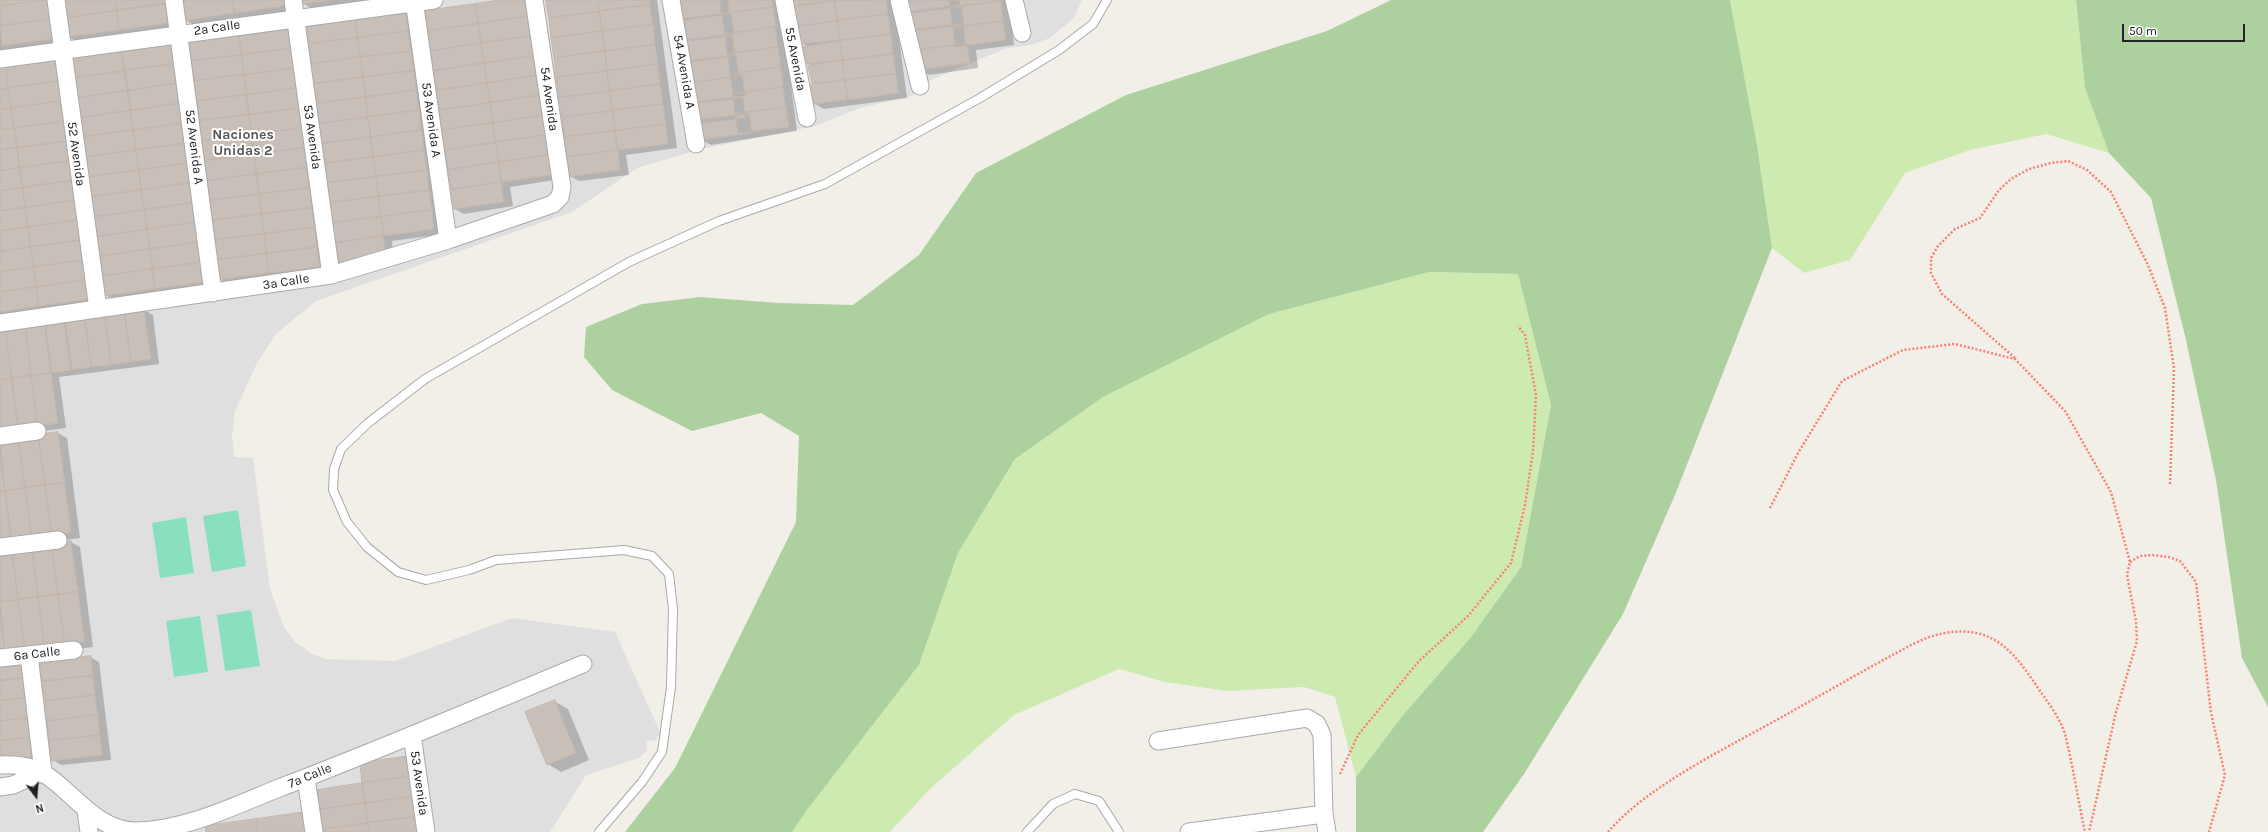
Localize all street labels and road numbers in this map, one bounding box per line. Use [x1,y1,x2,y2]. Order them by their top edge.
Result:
street label: 2a Calle [193,17,241,39]
street label: 55 Avenida [781,26,809,92]
street label: 54 Avenida A [670,34,698,110]
street label: 54 Avenida [537,66,561,132]
street label: 53 Avenida A [418,81,444,159]
street label: 53 Avenida [300,104,324,170]
street label: 52 Avenida A [182,109,206,185]
street label: 52 Avenida [64,121,88,187]
street label: 3a Calle [262,271,310,293]
street label: 6a Calle [13,643,61,665]
street label: 53 Avenida [407,750,431,816]
street label: 7a Calle [286,760,334,792]

